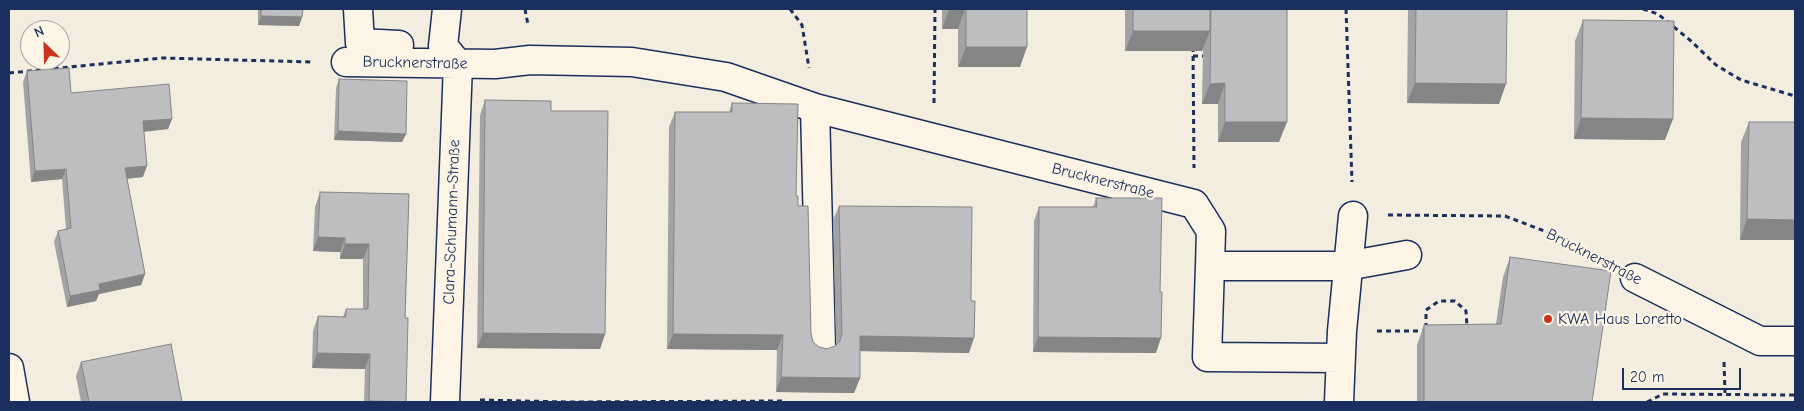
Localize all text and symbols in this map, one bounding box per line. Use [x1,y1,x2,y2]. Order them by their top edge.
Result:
north arrow [20,20,70,70]
text: N [31,22,47,41]
street label: Brucknerstraße [362,52,468,74]
street label: Clara-Schumann-Straße [440,139,464,305]
street label: Brucknerstraße [1050,159,1156,203]
street label: Brucknerstraße [1543,225,1645,289]
place label: KWA Haus Loretto [1558,309,1682,329]
marker: KWA Haus Loretto [1542,313,1554,325]
scale bar [1624,358,1743,390]
text: 20 m [1630,368,1664,386]

